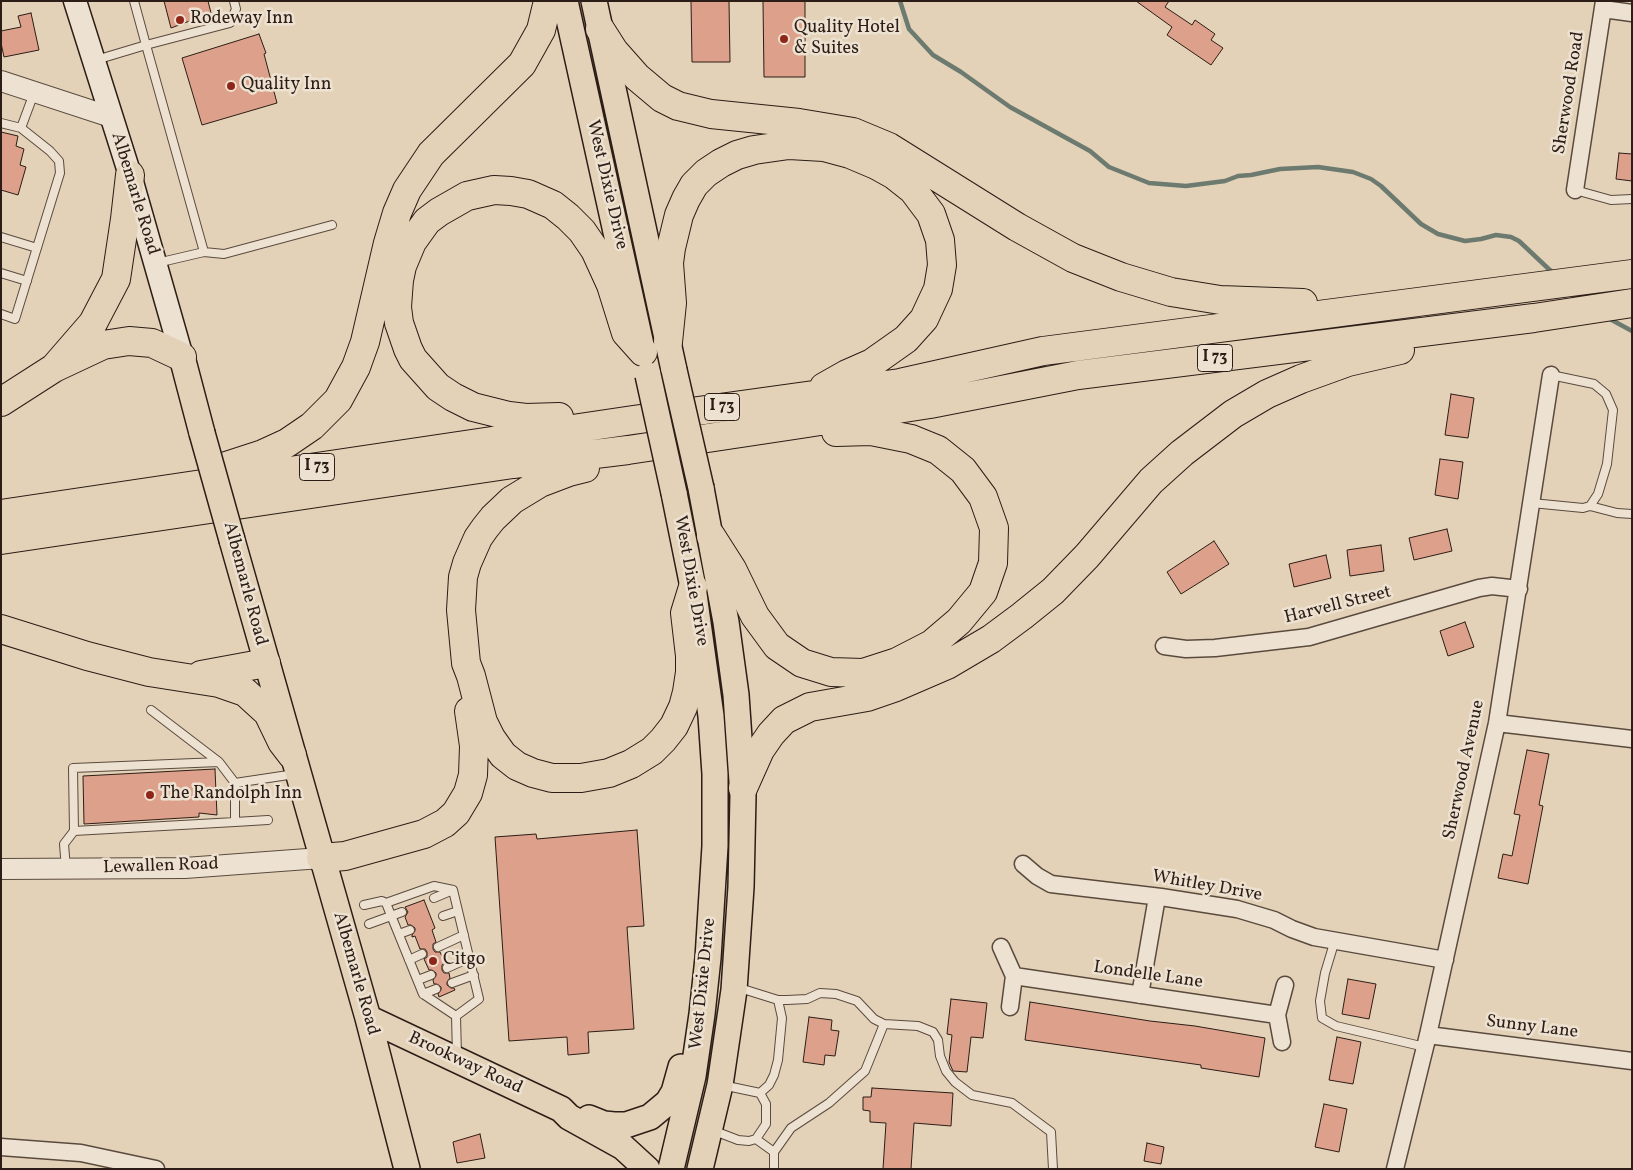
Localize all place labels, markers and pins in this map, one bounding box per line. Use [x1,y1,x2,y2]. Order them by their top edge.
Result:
place label: Rodeway Inn [190,9,294,31]
marker: Rodeway Inn [174,14,186,26]
place label: Quality Hotel & Suites [794,18,900,60]
marker: Quality Hotel & Suites [778,33,790,45]
place label: Quality Inn [241,75,332,97]
marker: Quality Inn [225,80,237,92]
place label: The Randolph Inn [160,784,302,806]
marker: The Randolph Inn [144,789,156,801]
place label: Citgo [443,950,485,972]
marker: Citgo [427,955,439,967]

